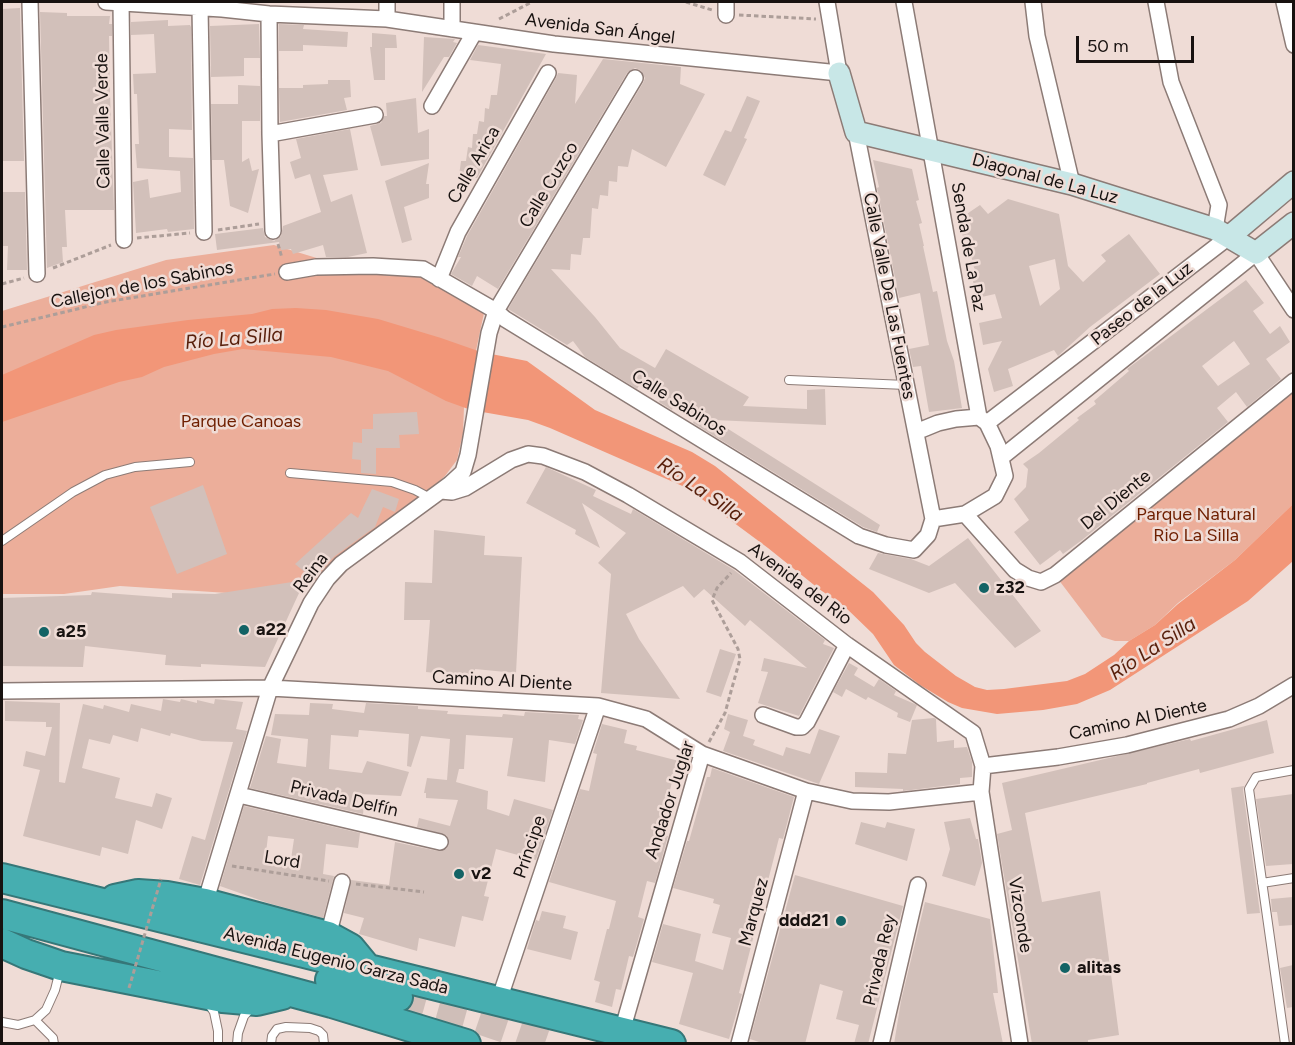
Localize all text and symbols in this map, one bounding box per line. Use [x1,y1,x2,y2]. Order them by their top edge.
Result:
street label: Avenida San Ángel [524,9,676,49]
scale bar [1079,24,1198,62]
text: 50 m [1087,35,1129,57]
street label: Calle Valle Verde [91,53,115,189]
street label: Calle Arica [443,122,505,208]
street label: Calle Cuzco [515,138,583,232]
street label: Diagonal de La Luz [970,149,1120,209]
street label: Senda de La Paz [946,181,990,313]
street label: Calle Valle De Las Fuentes [858,191,920,401]
street label: Callejon de los Sabinos [49,257,235,313]
street label: Paseo de la Luz [1087,258,1197,350]
water label: Río La Silla [184,323,284,355]
street label: Calle Sabinos [627,365,731,441]
park label: Parque Canoas [181,411,301,433]
water label: Río La Silla [653,453,747,527]
street label: Del Diente [1077,465,1155,535]
park label: Parque Natural Rio La Silla [1136,504,1256,546]
street label: Avenida del Rio [744,538,856,630]
street label: Reina [289,549,333,597]
place label: z32 [996,577,1025,599]
marker: z32 [977,581,991,595]
water label: Río La Silla [1105,612,1201,686]
place label: a22 [256,619,286,641]
place label: a25 [56,621,86,643]
marker: a22 [237,623,251,637]
marker: a25 [37,625,51,639]
street label: Camino Al Diente [431,667,573,695]
street label: Camino Al Diente [1067,695,1209,745]
street label: Andador Juglar [641,738,699,862]
street label: Privada Delfín [288,776,400,822]
street label: Príncipe [509,813,551,881]
street label: Lord [262,846,302,874]
place label: v2 [471,863,491,885]
marker: v2 [452,867,466,881]
street label: Marquez [735,876,773,948]
street label: Vizconde [1003,876,1037,954]
place label: ddd21 [779,910,829,932]
street label: Privada Rey [859,912,901,1008]
marker: ddd21 [834,914,848,928]
street label: Avenida Eugenio Garza Sada [221,923,451,999]
place label: alitas [1077,957,1121,979]
marker: alitas [1058,961,1072,975]

